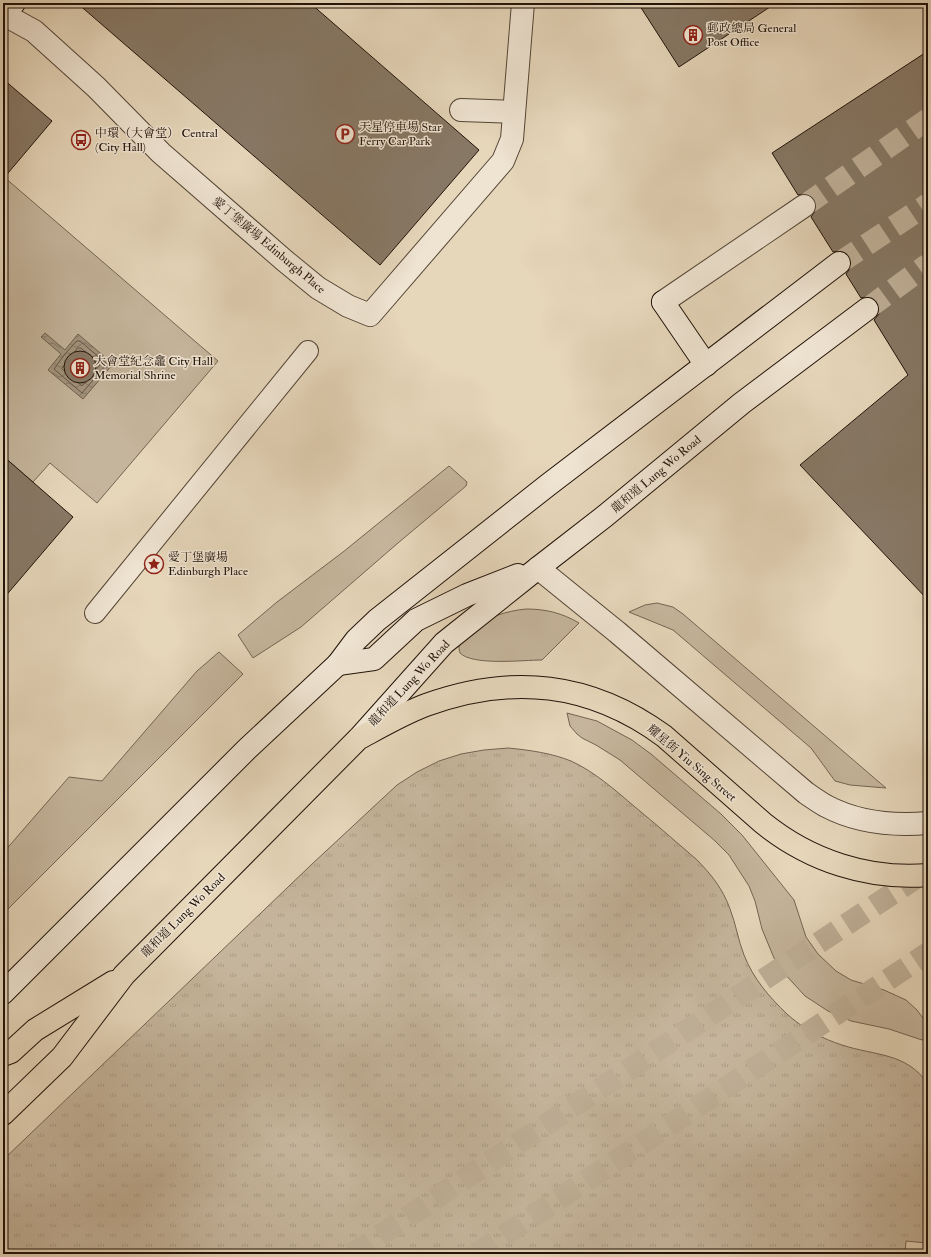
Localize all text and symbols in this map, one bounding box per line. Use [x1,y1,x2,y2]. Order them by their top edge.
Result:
place label: 郵政總局 General Post Office [707,21,796,50]
building icon: 郵政總局 General Post Office [682,24,704,46]
place label: 天星停車場 Star Ferry Car Park [359,120,442,149]
parking icon: 天星停車場 Star Ferry Car Park [334,123,356,145]
place label: 中環（大會堂） Central (City Hall) [95,126,218,155]
bus stop icon: 中環（大會堂） Central (City Hall) [70,129,92,151]
street label: 愛丁堡廣場 Edinburgh Place [209,194,328,297]
place label: 大會堂紀念龕 City Hall Memorial Shrine [94,354,213,383]
building icon: 大會堂紀念龕 City Hall Memorial Shrine [69,357,91,379]
street label: 龍和道 Lung Wo Road [608,432,704,516]
place label: 愛丁堡廣場 Edinburgh Place [168,550,248,579]
place icon: 愛丁堡廣場 Edinburgh Place [143,553,165,575]
street label: 龍和道 Lung Wo Road [365,637,453,730]
street label: 耀星街 Yiu Sing Street [644,722,739,805]
street label: 龍和道 Lung Wo Road [138,870,229,960]

